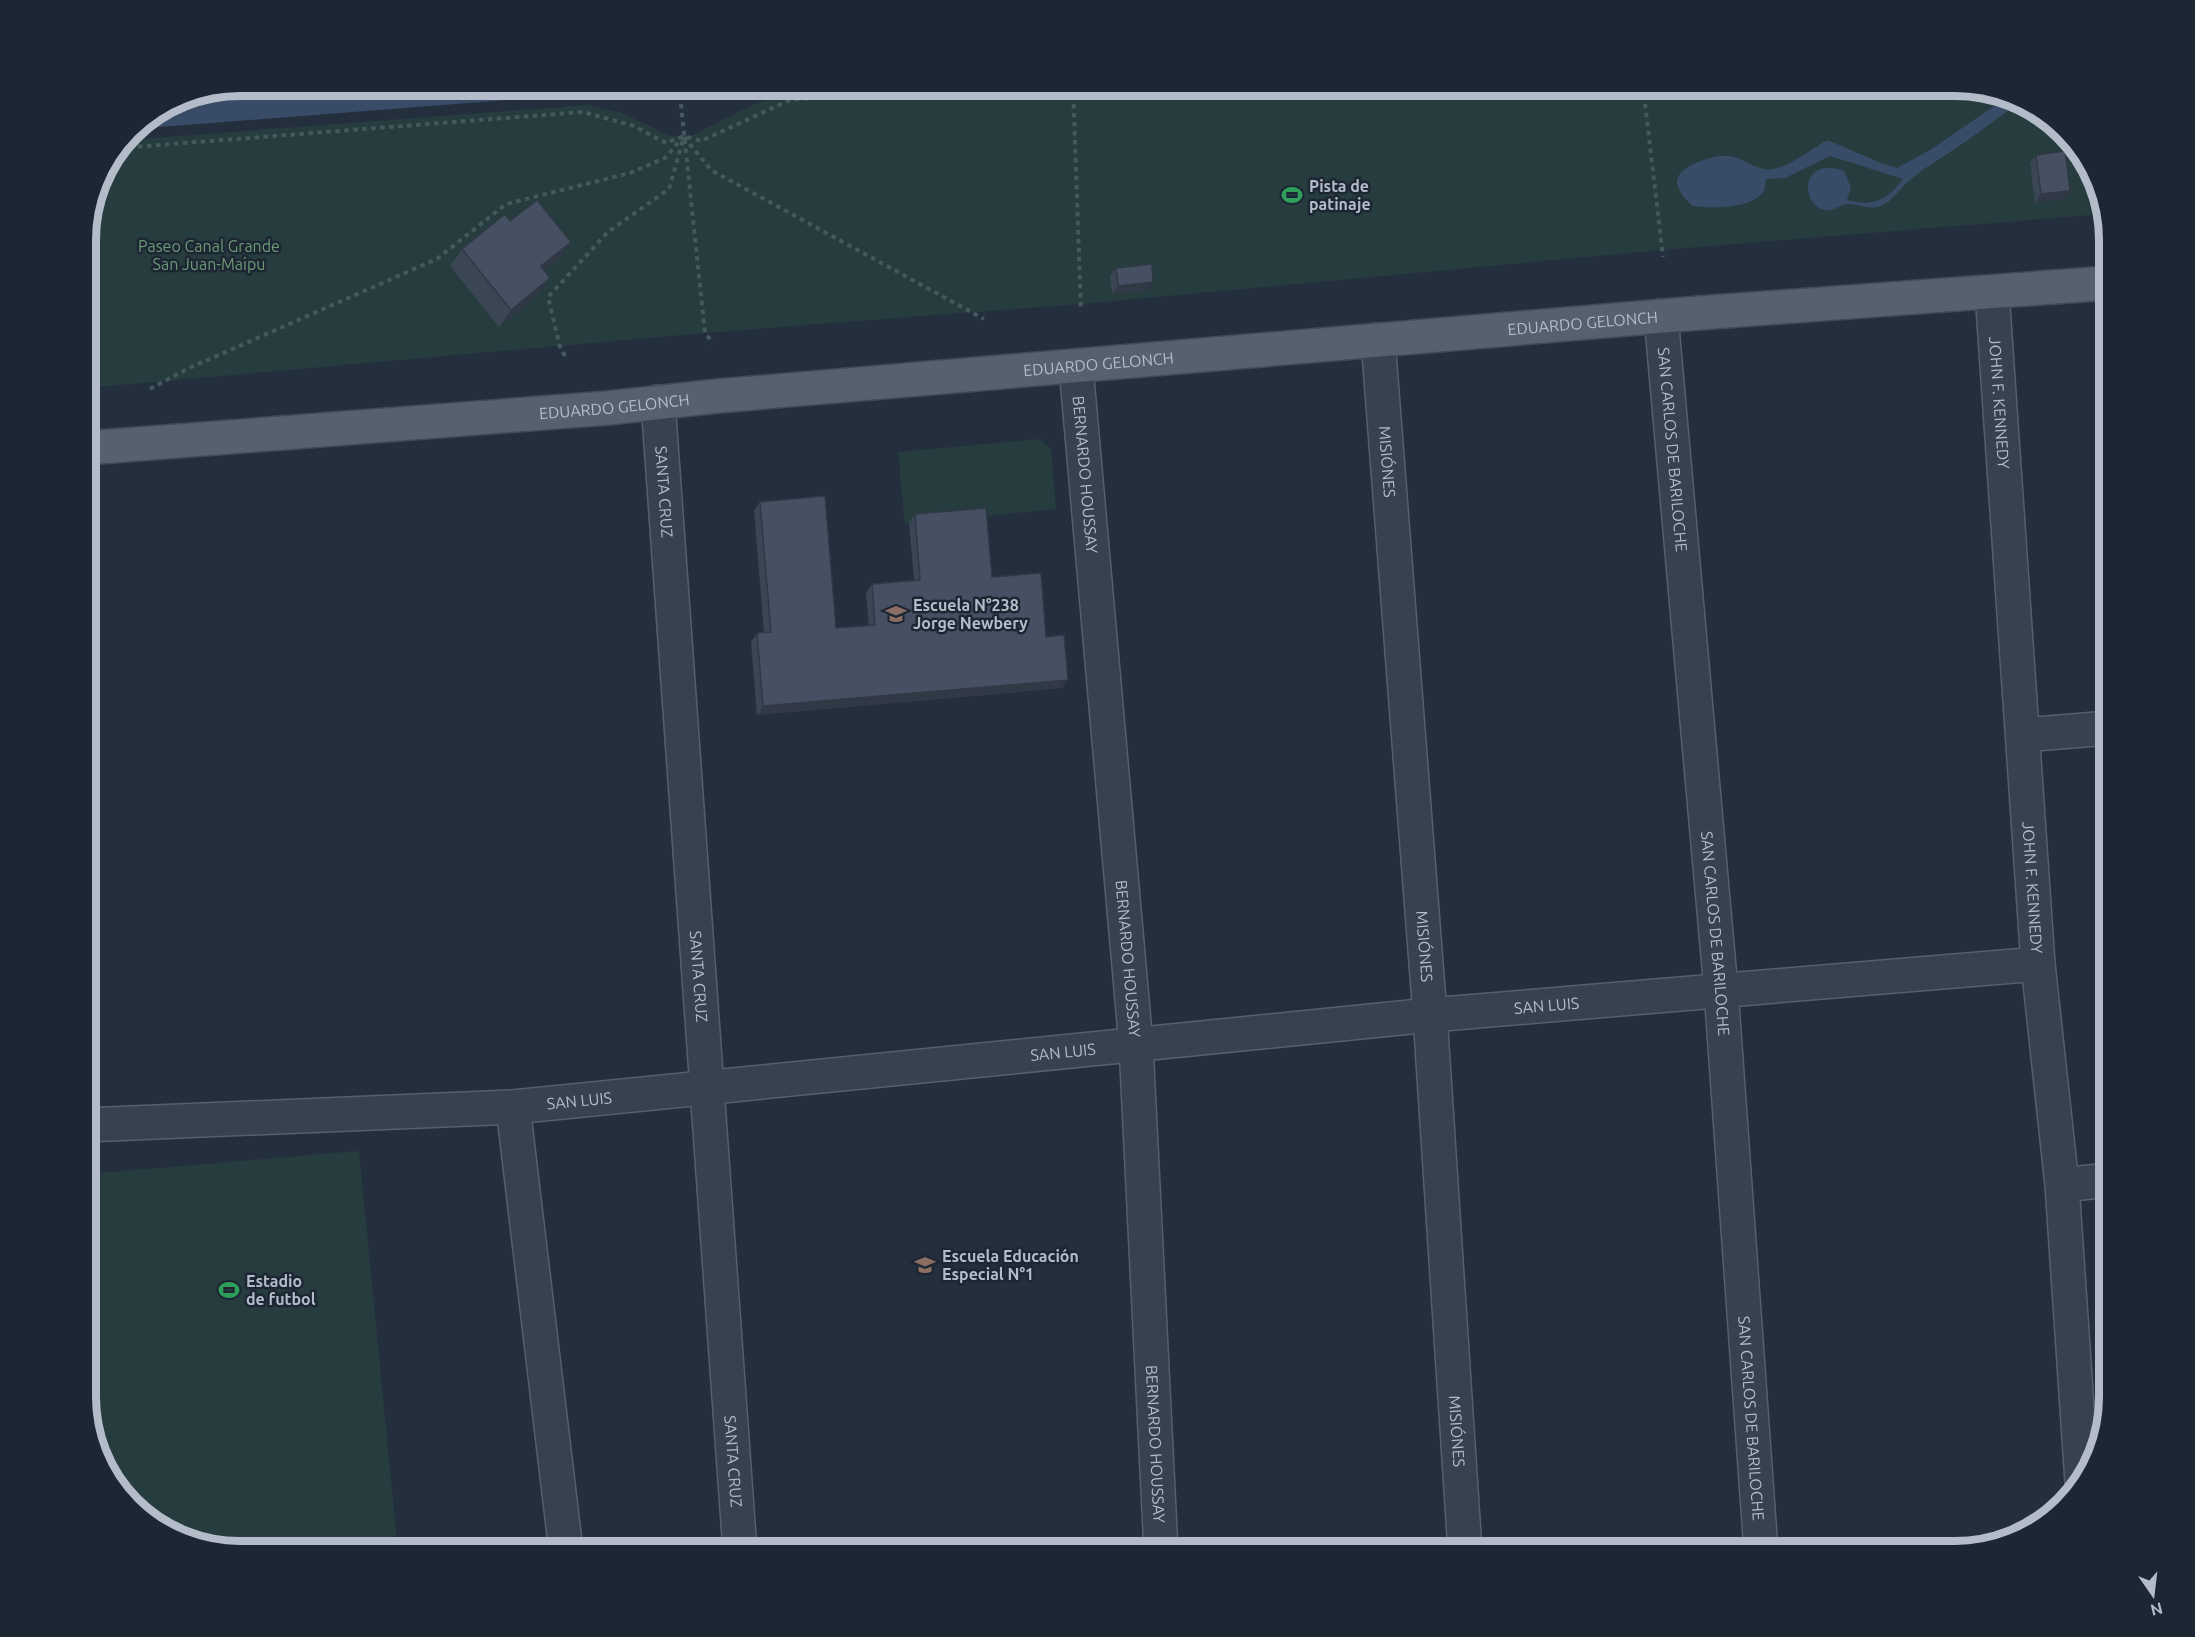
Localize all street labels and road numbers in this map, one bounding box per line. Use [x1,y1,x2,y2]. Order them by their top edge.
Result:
street label: EDUARDO GELONCH [1507,308,1659,338]
street label: JOHN F. KENNEDY [1986,336,2013,470]
street label: SAN CARLOS DE BARILOCHE [1655,346,1691,552]
street label: EDUARDO GELONCH [1022,348,1174,379]
street label: EDUARDO GELONCH [538,390,690,422]
street label: BERNARDO HOUSSAY [1070,395,1102,555]
street label: MISIÓNES [1376,425,1399,498]
street label: SANTA CRUZ [652,445,677,538]
street label: JOHN F. KENNEDY [2019,821,2046,955]
street label: SAN CARLOS DE BARILOCHE [1698,831,1733,1036]
street label: BERNARDO HOUSSAY [1112,879,1144,1039]
street label: MISIÓNES [1413,910,1436,983]
street label: SANTA CRUZ [687,930,711,1023]
street label: SAN LUIS [1513,994,1580,1017]
street label: SAN LUIS [1029,1040,1096,1064]
street label: SAN LUIS [546,1088,613,1113]
street label: SAN CARLOS DE BARILOCHE [1735,1315,1768,1521]
street label: BERNARDO HOUSSAY [1143,1364,1169,1524]
street label: MISIÓNES [1446,1395,1468,1467]
street label: SANTA CRUZ [721,1415,746,1508]

